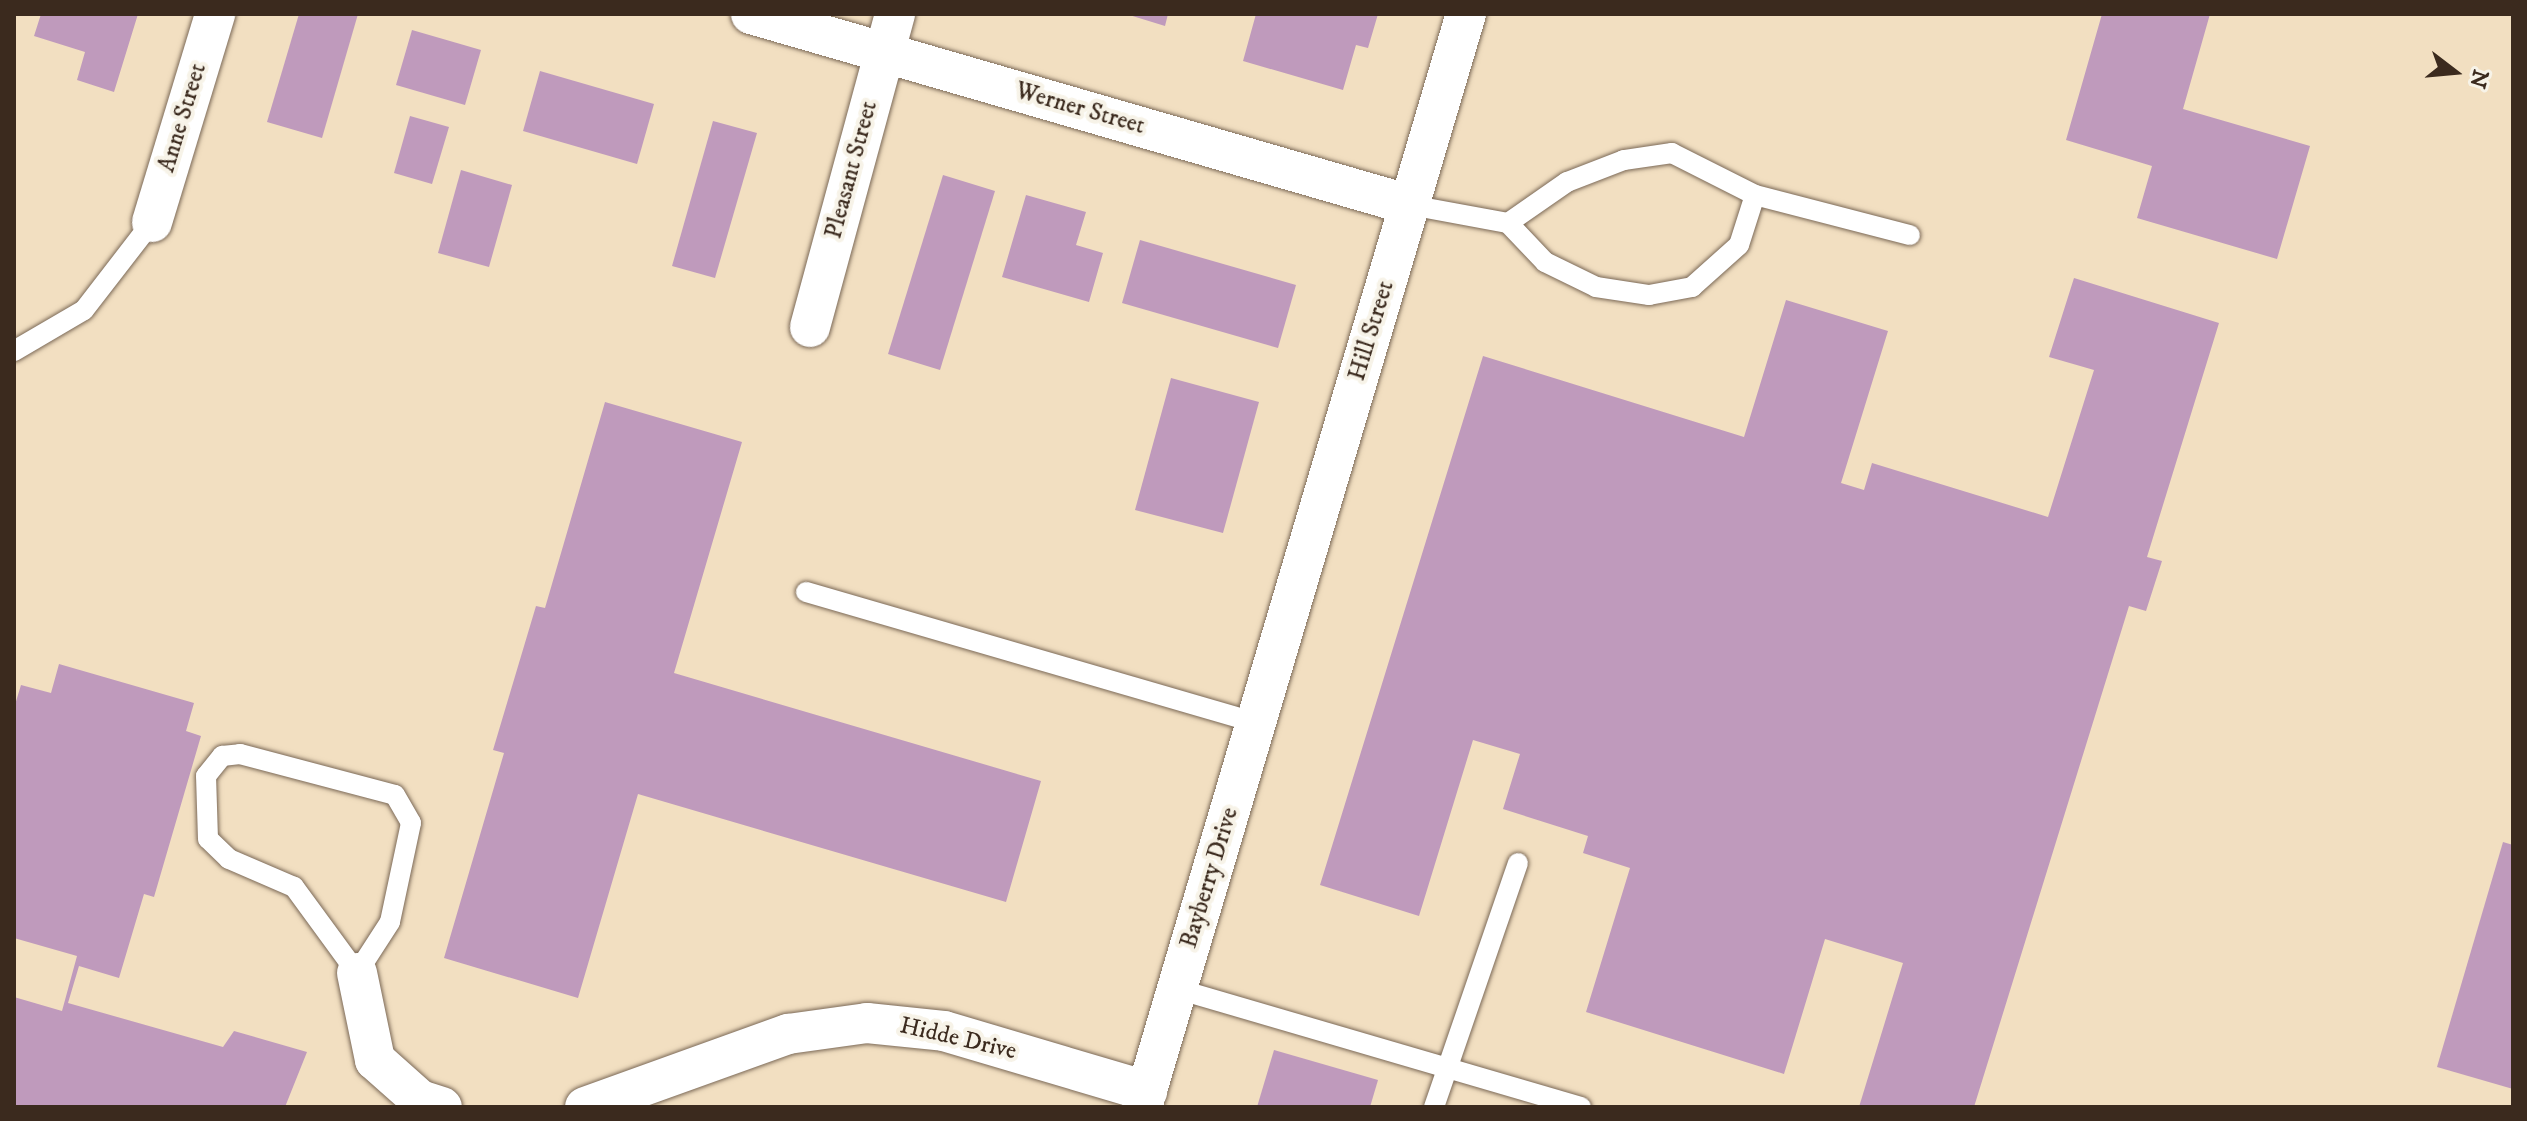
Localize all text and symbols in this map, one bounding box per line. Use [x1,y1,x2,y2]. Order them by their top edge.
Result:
north arrow [2415,32,2495,112]
street label: Anne Street [153,60,213,176]
text: N [2463,66,2494,91]
street label: Werner Street [1012,77,1148,141]
street label: Pleasant Street [820,98,884,242]
street label: Hill Street [1343,278,1401,384]
street label: Bayberry Drive [1175,804,1245,952]
street label: Hidde Drive [897,1012,1019,1066]

